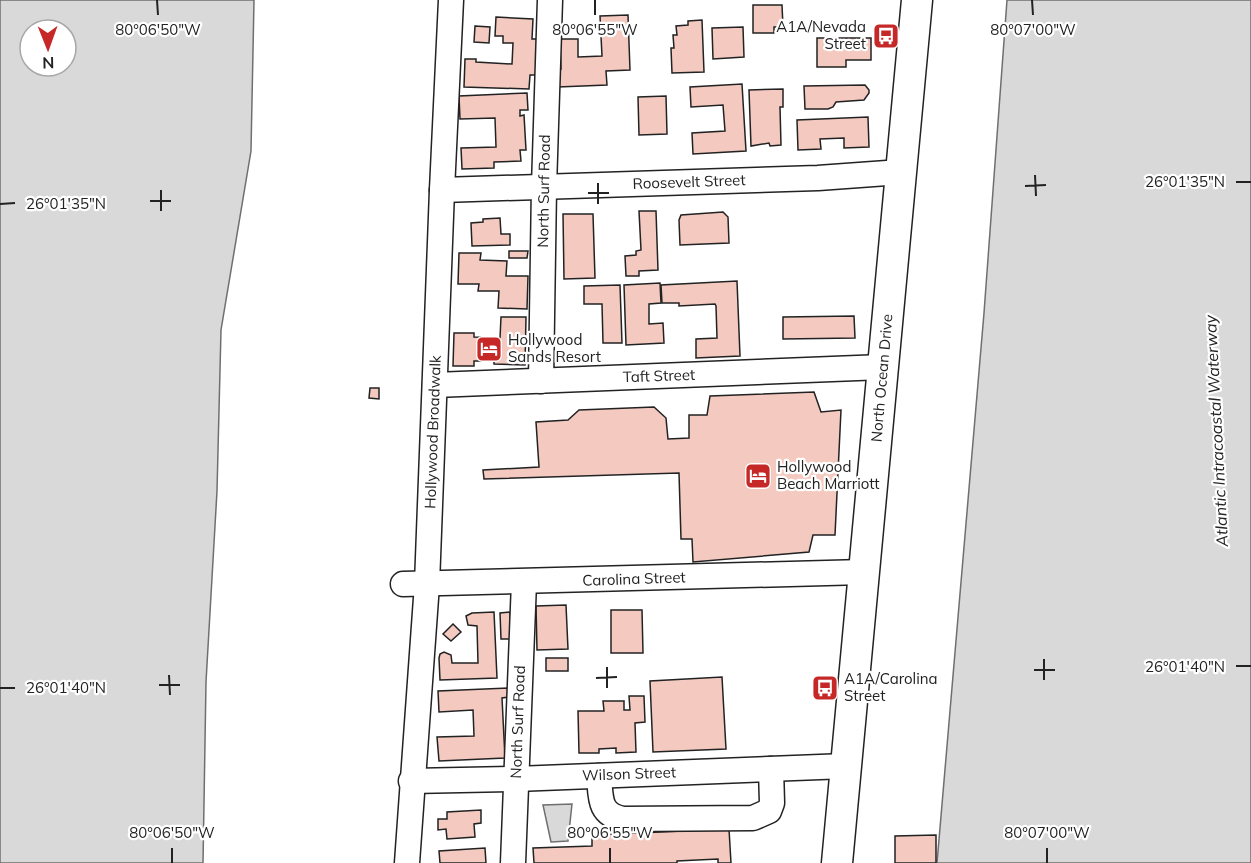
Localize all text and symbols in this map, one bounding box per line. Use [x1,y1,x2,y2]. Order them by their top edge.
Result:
place label: A1A/Nevada Street [776,17,866,53]
north arrow [18,18,78,78]
text: 80°06'50"W [115,20,201,39]
text: 80°06'55"W [552,20,638,39]
text: 80°07'00"W [990,20,1076,39]
bus stop icon: A1A/Nevada Street [871,21,901,51]
text: N [42,53,54,73]
street label: North Surf Road [533,134,554,248]
street label: Roosevelt Street [632,170,746,193]
text: 26°01'35"N [1145,172,1225,191]
text: 26°01'35"N [26,194,106,213]
street label: North Ocean Drive [866,313,897,443]
water label: Atlantic Intracoastal Waterway [1200,314,1232,548]
place label: Hollywood Sands Resort [508,330,601,366]
hotel icon: Hollywood Sands Resort [474,334,504,364]
street label: Hollywood Broadwalk [420,355,445,509]
street label: Taft Street [623,365,695,386]
place label: Hollywood Beach Marriott [777,457,880,493]
hotel icon: Hollywood Beach Marriott [743,461,773,491]
street label: Carolina Street [582,567,686,590]
text: 26°01'40"N [1145,657,1225,676]
street label: North Surf Road [506,665,529,779]
place label: A1A/Carolina Street [844,669,938,705]
bus stop icon: A1A/Carolina Street [810,673,840,703]
text: 26°01'40"N [26,678,106,697]
street label: Wilson Street [582,762,676,785]
text: 80°06'50"W [129,823,215,842]
text: 80°06'55"W [567,823,653,842]
text: 80°07'00"W [1004,823,1090,842]

